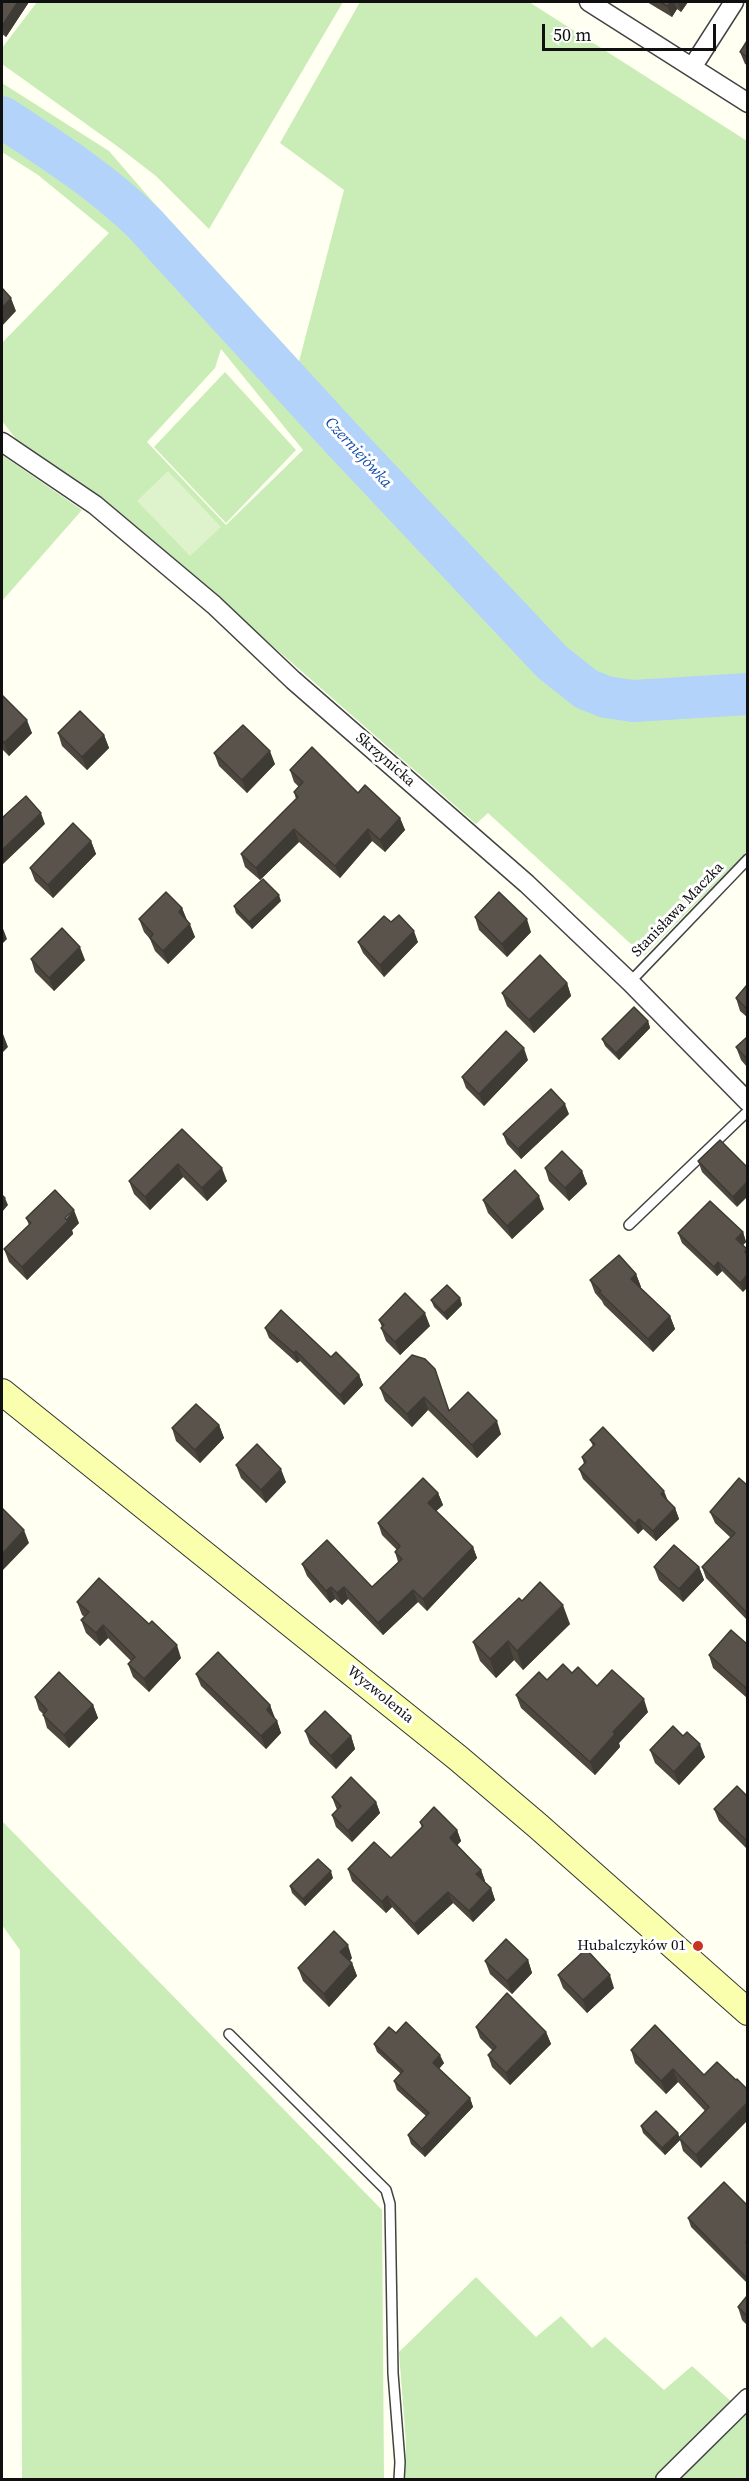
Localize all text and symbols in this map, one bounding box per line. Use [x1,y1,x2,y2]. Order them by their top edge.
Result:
scale bar [545,12,719,50]
text: 50 m [553,22,591,47]
water label: Czerniejówka [320,414,396,492]
street label: Skrzynicka [351,729,419,791]
street label: Stanisława Maczka [628,859,728,961]
street label: Wyzwolenia [343,1663,417,1727]
place label: Hubalczyków 01 [577,1937,686,1955]
marker: Hubalczyków 01 [691,1939,705,1953]

